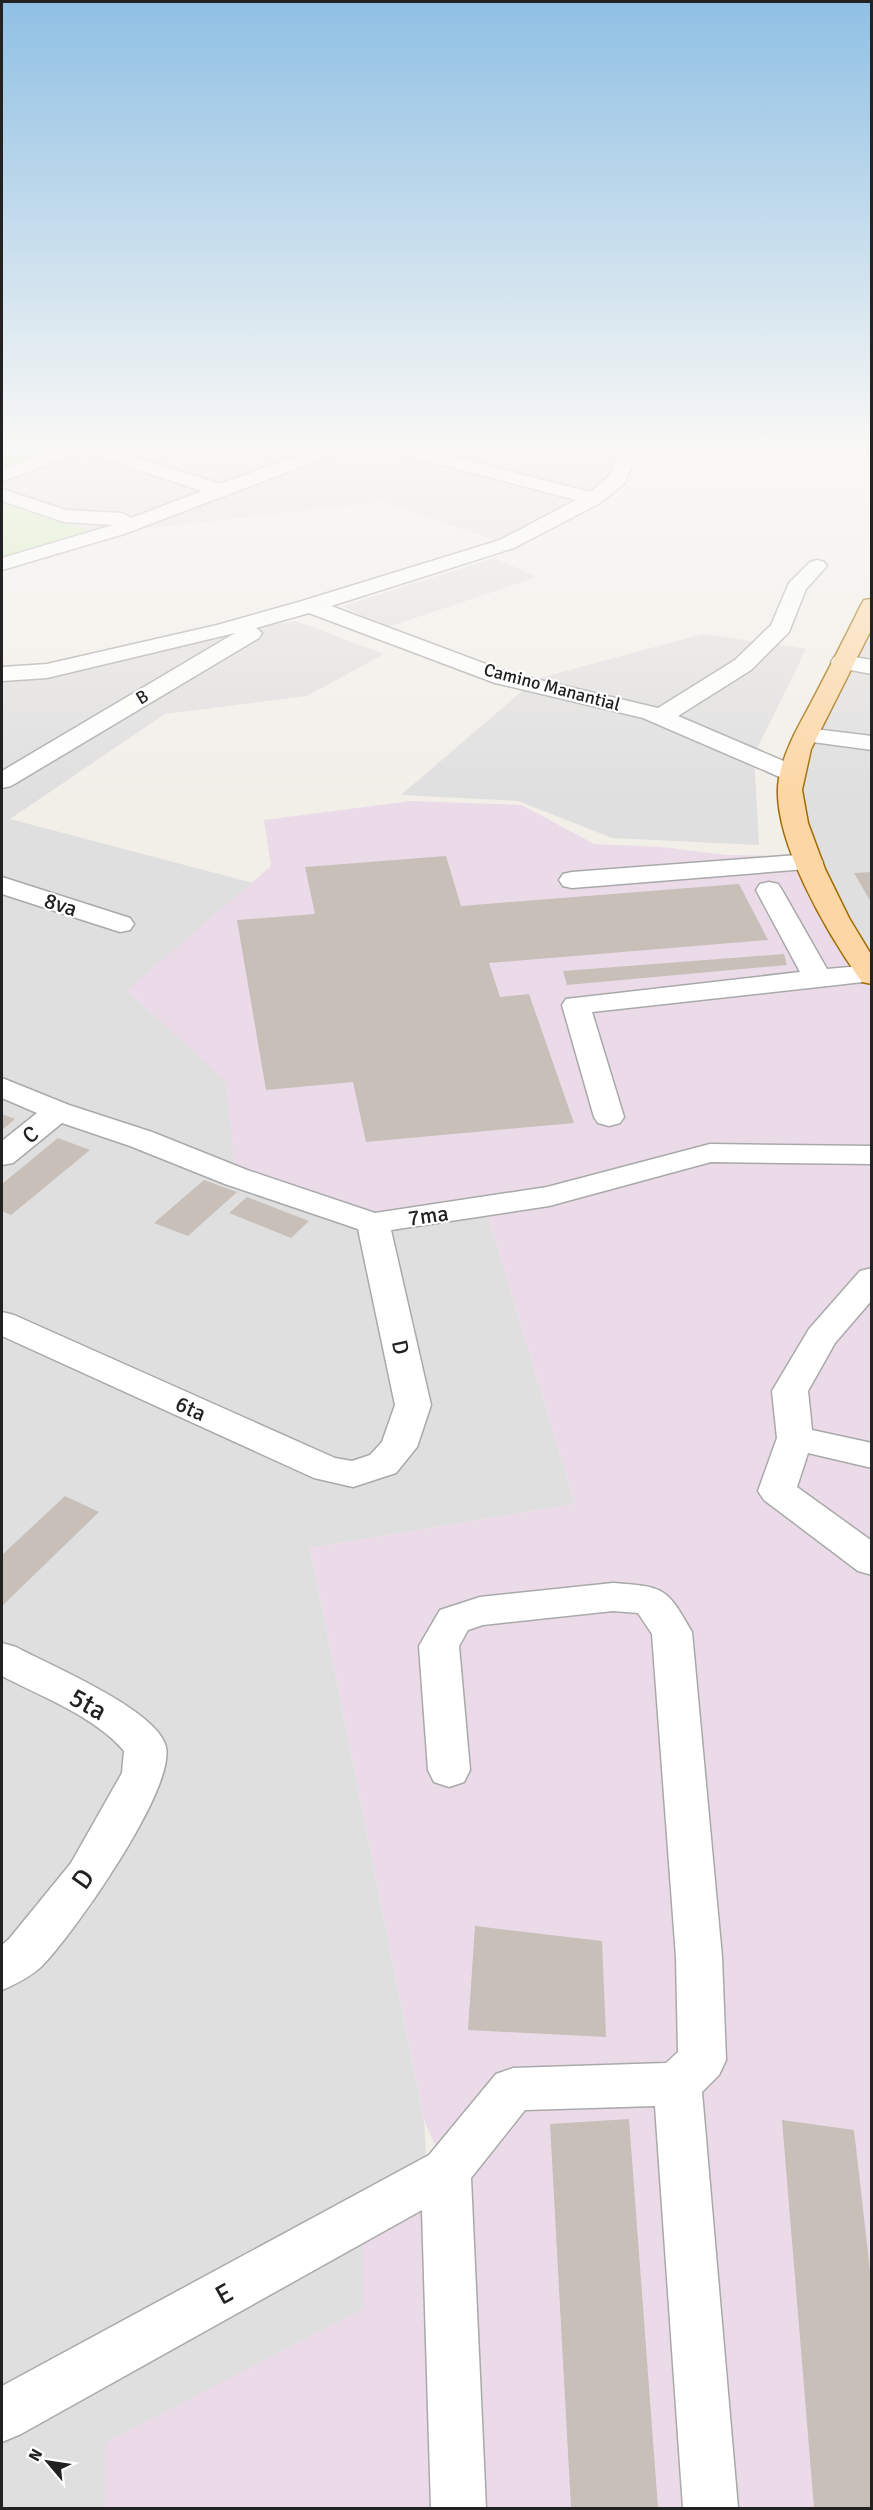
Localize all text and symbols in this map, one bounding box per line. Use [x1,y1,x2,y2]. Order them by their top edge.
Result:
street label: Camino Manantial [481,658,623,716]
street label: B [132,685,152,709]
street label: 8va [41,887,81,922]
street label: C [17,1120,44,1149]
street label: 7ma [406,1199,450,1232]
street label: D [386,1337,415,1357]
street label: 6ta [171,1390,210,1427]
street label: 5ta [63,1681,112,1728]
street label: D [65,1863,102,1896]
street label: E [210,2276,239,2313]
north arrow [18,2432,78,2492]
text: N [24,2445,47,2465]

